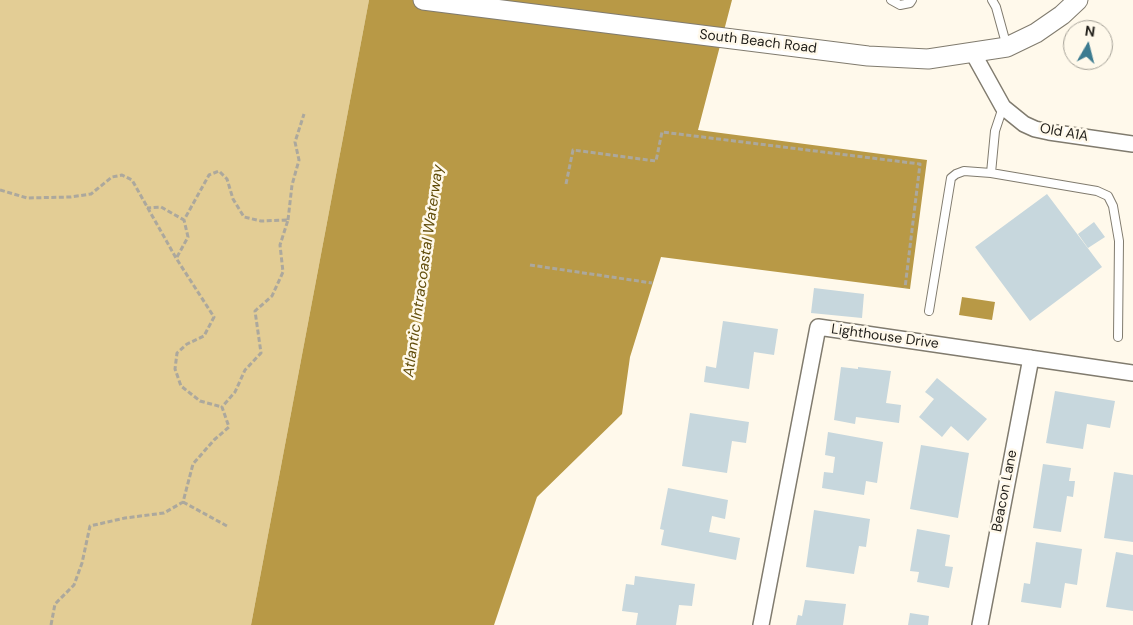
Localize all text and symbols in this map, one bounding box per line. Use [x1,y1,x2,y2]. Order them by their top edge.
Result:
north arrow [1063,20,1113,70]
text: N [1084,22,1096,41]
street label: South Beach Road [698,26,818,58]
street label: Old A1A [1038,120,1090,146]
water label: Atlantic Intracoastal Waterway [400,164,448,378]
street label: Lighthouse Drive [830,321,940,353]
street label: Beacon Lane [989,449,1021,533]

